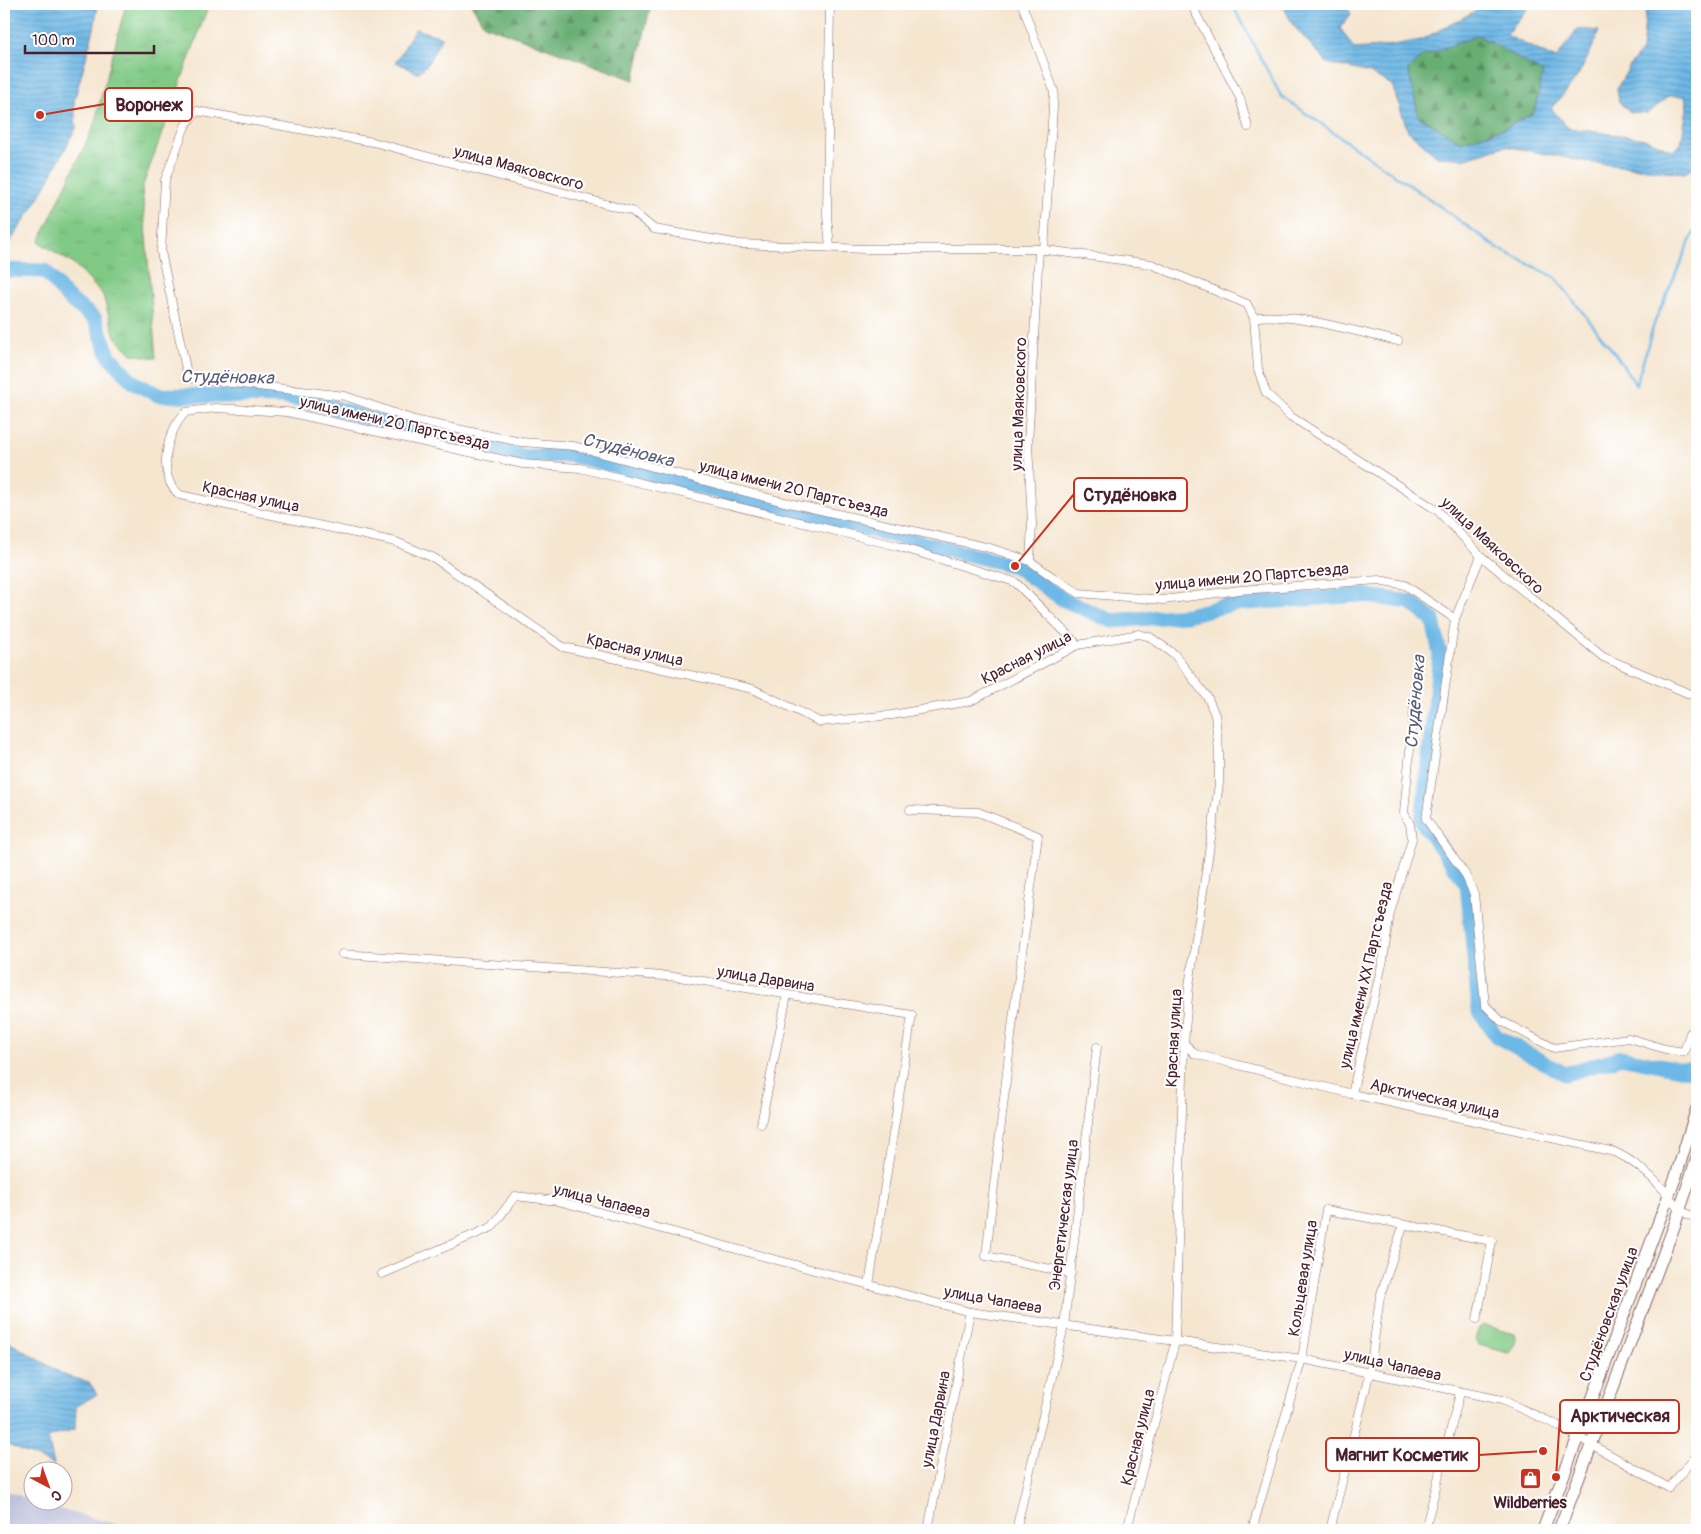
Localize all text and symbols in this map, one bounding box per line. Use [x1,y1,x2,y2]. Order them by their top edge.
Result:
scale bar [25,22,154,54]
text: 100 m [32,31,75,50]
callout: Воронеж [105,88,192,121]
text: Воронеж [115,94,183,117]
street label: улица Маяковского [451,141,586,195]
street label: улица Маяковского [1007,337,1031,472]
water label: Студёновка [180,365,276,390]
street label: улица имени 20 Партсъезда [297,391,492,455]
water label: Студёновка [580,428,678,473]
street label: улица имени 20 Партсъезда [696,456,890,522]
street label: Красная улица [201,477,301,517]
callout: Студёновка [1074,478,1187,511]
text: Студёновка [1083,484,1177,507]
street label: улица Маяковского [1436,492,1548,599]
street label: улица имени 20 Партсъезда [1154,559,1350,596]
street label: Красная улица [978,627,1075,689]
street label: Красная улица [584,629,685,671]
water label: Студёновка [1400,653,1431,750]
street label: улица имени ХХ Партсъезда [1334,880,1397,1072]
street label: улица Дарвина [715,961,816,997]
street label: Красная улица [1161,988,1187,1088]
street label: Арктическая улица [1368,1074,1501,1124]
street label: Энергетическая улица [1045,1138,1083,1292]
street label: улица Чапаева [550,1179,652,1223]
street label: Кольцевая улица [1284,1218,1322,1338]
street label: Студёновская улица [1575,1244,1643,1385]
street label: улица Чапаева [941,1281,1043,1318]
street label: улица Чапаева [1341,1344,1443,1386]
street label: улица Дарвина [917,1369,955,1470]
street label: Красная улица [1116,1387,1160,1487]
callout: Арктическая [1560,1400,1679,1433]
text: Арктическая [1570,1405,1670,1428]
callout: Магнит Косметик [1326,1438,1479,1471]
text: Магнит Косметик [1335,1444,1469,1467]
north arrow [22,1462,72,1512]
shop icon: Wildberries [1518,1466,1542,1490]
text: С [47,1486,65,1505]
place label: Wildberries [1493,1493,1567,1513]

